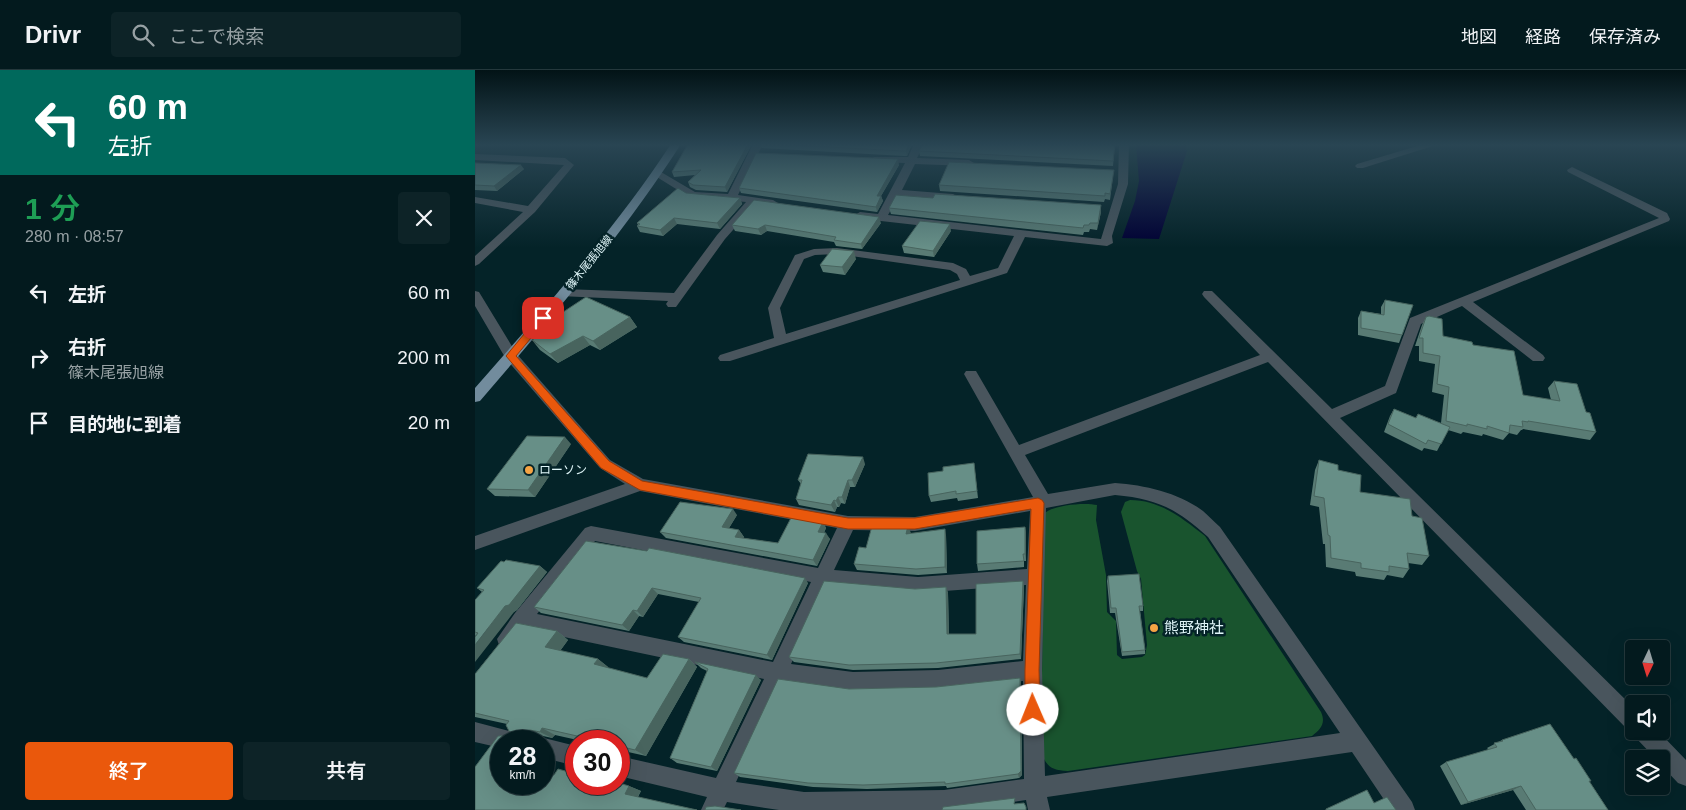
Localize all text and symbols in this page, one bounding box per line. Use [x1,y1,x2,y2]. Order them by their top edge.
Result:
search box [111,12,461,57]
text: Drivr [25,21,81,48]
icon: search [129,21,157,49]
text: ここで検索 [169,26,264,47]
text: 地図 [1461,27,1497,47]
text: 経路 [1525,27,1561,47]
text: 保存済み [1589,27,1661,47]
text: 60 m [108,87,188,126]
icon: left [25,90,90,155]
text: 左折 [108,134,152,159]
text: 1 分 [25,192,80,225]
button: close [398,192,450,244]
text: 280 m · 08:57 [25,228,124,245]
street label: 篠木尾張旭線 [564,233,614,291]
icon: left [25,279,53,307]
text: 60 m [408,282,450,303]
text: 左折 [68,284,106,305]
pin [522,297,564,339]
icon: arrive [529,304,557,332]
text: 右折 [68,337,106,358]
icon: right [25,344,53,372]
text: 200 m [397,347,450,368]
text: 篠木尾張旭線 [68,364,164,381]
icon: arrive [25,409,53,437]
text: 20 m [408,412,450,433]
text: 目的地に到着 [68,414,182,435]
place label: ローソン [539,463,587,477]
marker: ローソン [523,464,535,476]
place label: 熊野神社 [1164,619,1224,636]
marker: 熊野神社 [1148,622,1160,634]
north arrow [1625,640,1670,685]
map controls [1625,640,1670,795]
position arrow [1006,683,1058,735]
button: sound [1625,695,1670,740]
speed limit sign: 30 [565,730,630,795]
button: 終了 [25,742,233,800]
button: 共有 [243,742,450,800]
text: 28 [509,742,536,770]
button: layers [1625,750,1670,795]
text: km/h [509,768,536,782]

